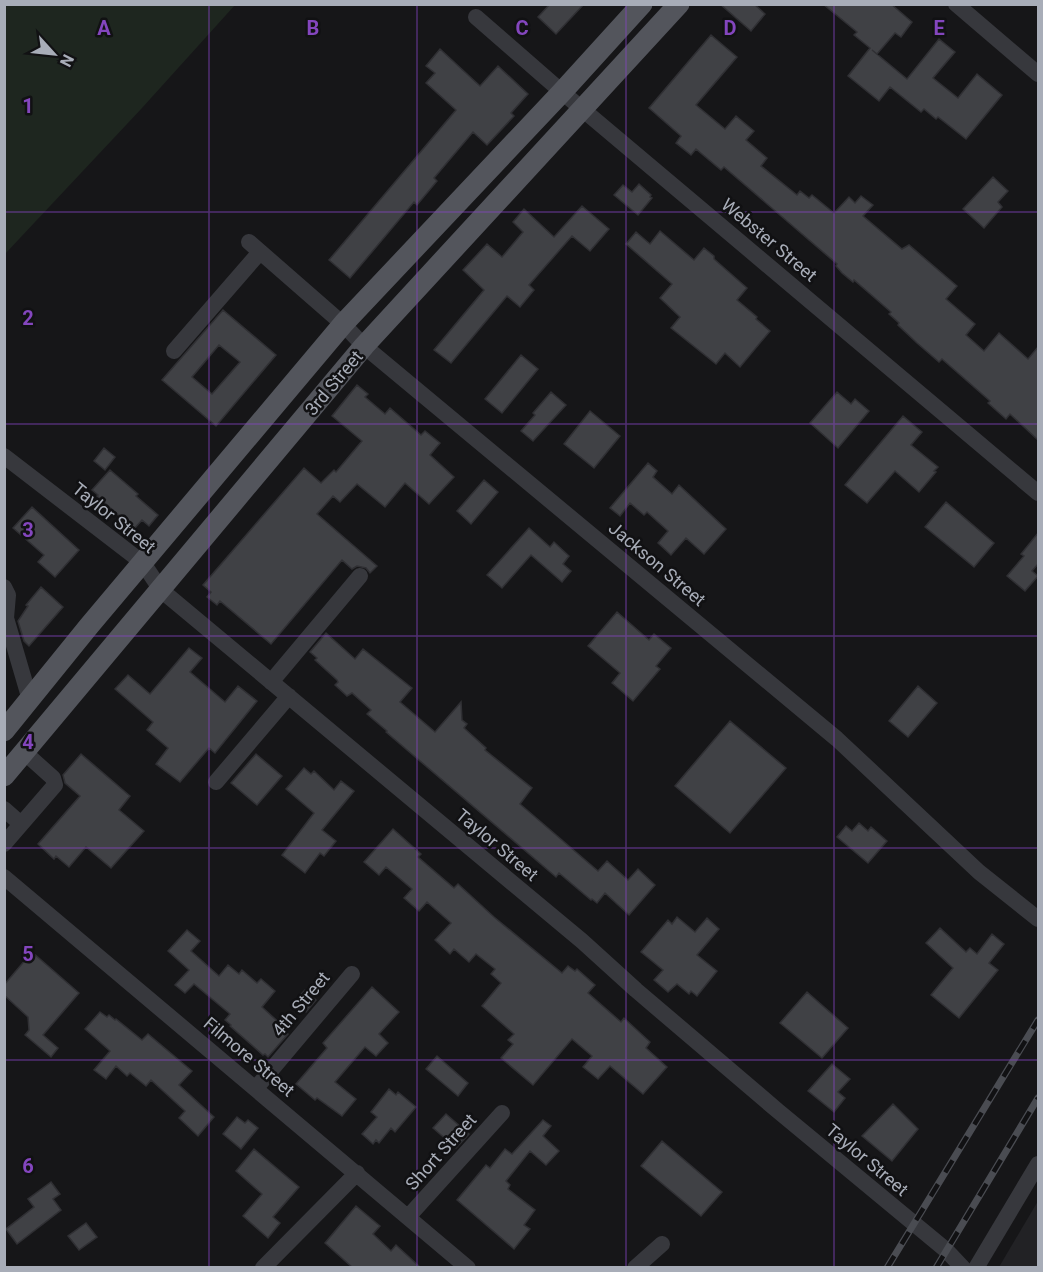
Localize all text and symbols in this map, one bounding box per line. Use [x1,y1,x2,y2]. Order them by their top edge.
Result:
text: A [97,16,111,40]
text: B [307,16,319,40]
text: C [515,16,529,40]
text: D [724,16,737,40]
text: E [933,16,945,40]
north arrow [24,24,84,84]
text: N [56,51,78,70]
text: 1 [22,94,34,118]
street label: Webster Street [717,194,821,286]
text: 2 [22,306,34,330]
street label: 3rd Street [300,346,367,419]
street label: Taylor Street [69,478,160,557]
street label: Jackson Street [605,517,710,610]
text: 3 [22,518,34,542]
text: 4 [22,730,34,754]
street label: Taylor Street [452,804,543,885]
text: 5 [22,942,34,966]
street label: 4th Street [268,967,334,1040]
street label: Filmore Street [200,1013,299,1101]
street label: Short Street [401,1109,480,1194]
street label: Taylor Street [822,1119,913,1200]
text: 6 [22,1154,34,1178]

